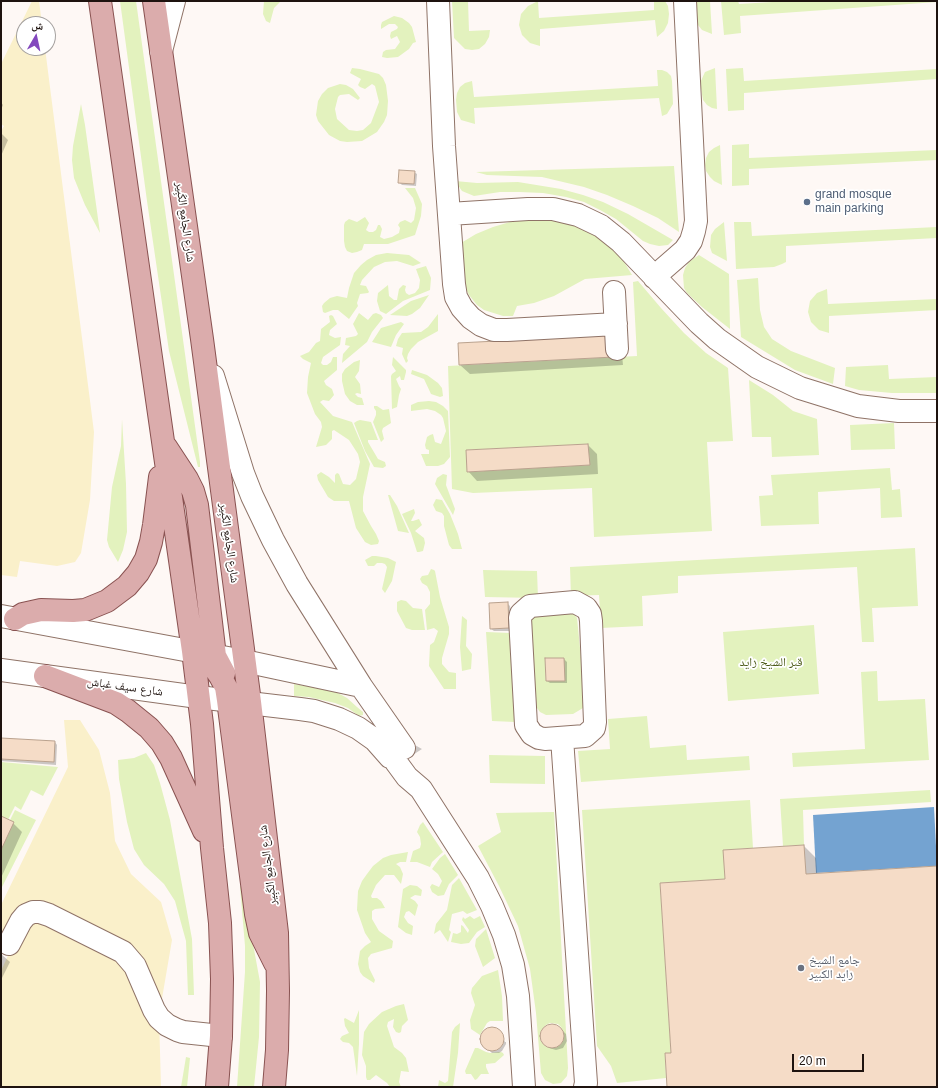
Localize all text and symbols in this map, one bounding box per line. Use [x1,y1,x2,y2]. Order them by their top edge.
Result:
north arrow [16,16,56,56]
text: ش [31,18,44,32]
street label: شارع الجامِع الكَبِير [172,181,198,263]
place label: grand mosque main parking [815,188,892,216]
marker: grand mosque main parking [802,197,812,207]
street label: شارع الجامِع الكَبِير [216,502,242,584]
park label: قبر الشيخ زايد [739,656,803,670]
street label: شارع سيف غباش [86,675,164,699]
street label: شارع الجامِع الكَبِير [256,824,280,906]
place label: جامع الشيخ زايد الكبير [809,954,860,982]
marker: جامع الشيخ زايد الكبير [796,963,806,973]
scale bar [794,1046,866,1072]
text: 20 m [799,1054,826,1068]

